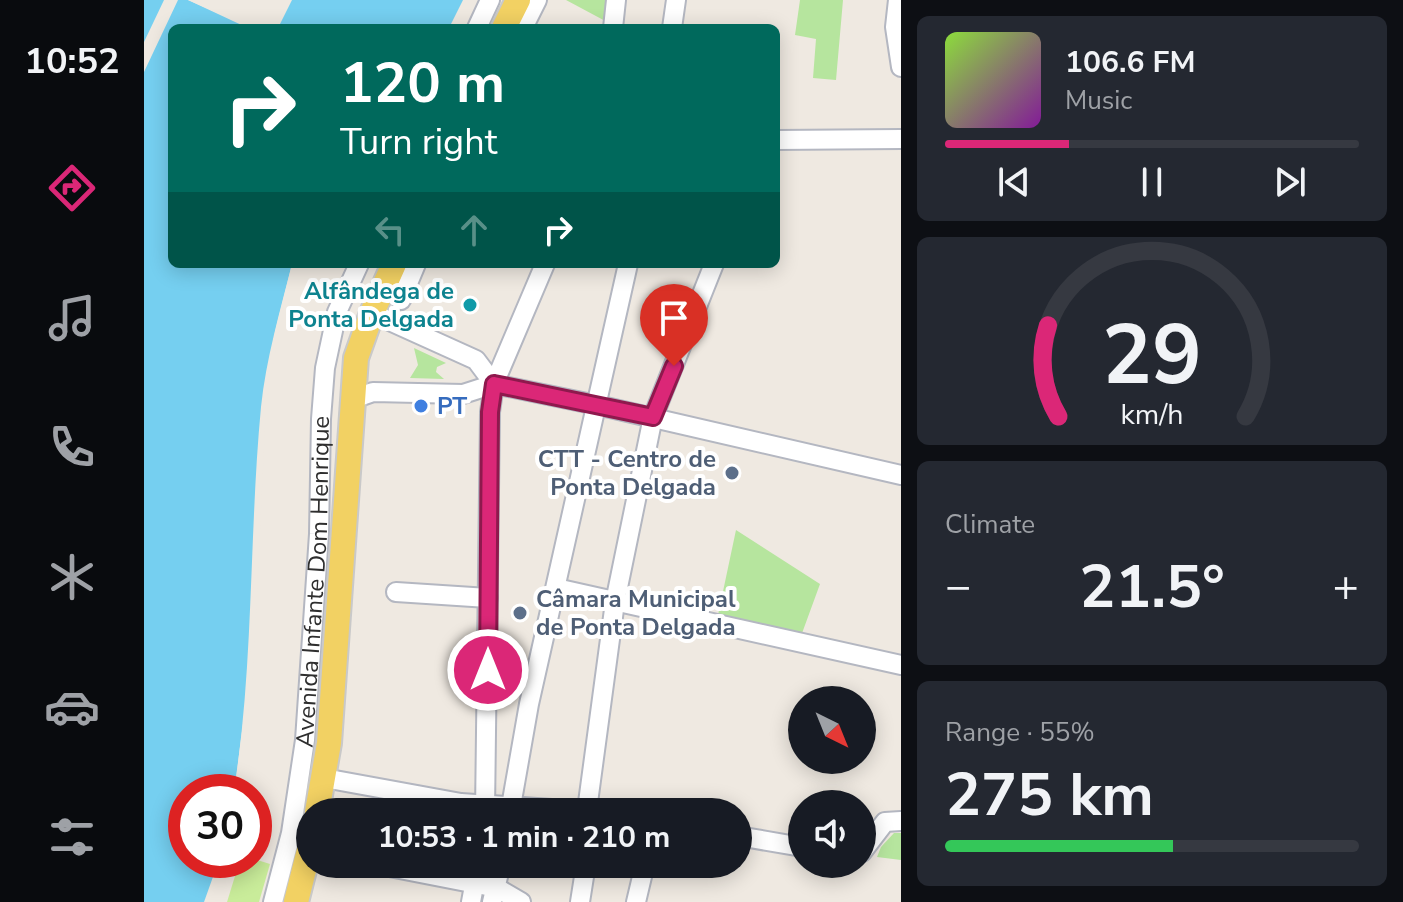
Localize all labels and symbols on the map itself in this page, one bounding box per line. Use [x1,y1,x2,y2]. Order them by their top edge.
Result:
place label: Alfândega de Ponta Delgada [288,275,454,335]
pin [640,284,708,366]
marker: Alfândega de Ponta Delgada [461,296,479,314]
place label: PT [437,390,467,422]
marker: PT [412,397,430,415]
street label: Avenida Infante Dom Henrique [289,415,337,749]
place label: CTT - Centro de Ponta Delgada [538,443,716,503]
marker: CTT - Centro de Ponta Delgada [723,464,741,482]
place label: Câmara Municipal de Ponta Delgada [536,583,736,643]
marker: Câmara Municipal de Ponta Delgada [511,604,529,622]
position arrow [446,628,530,712]
north arrow [788,686,876,774]
speed limit sign: 30 [168,774,272,878]

